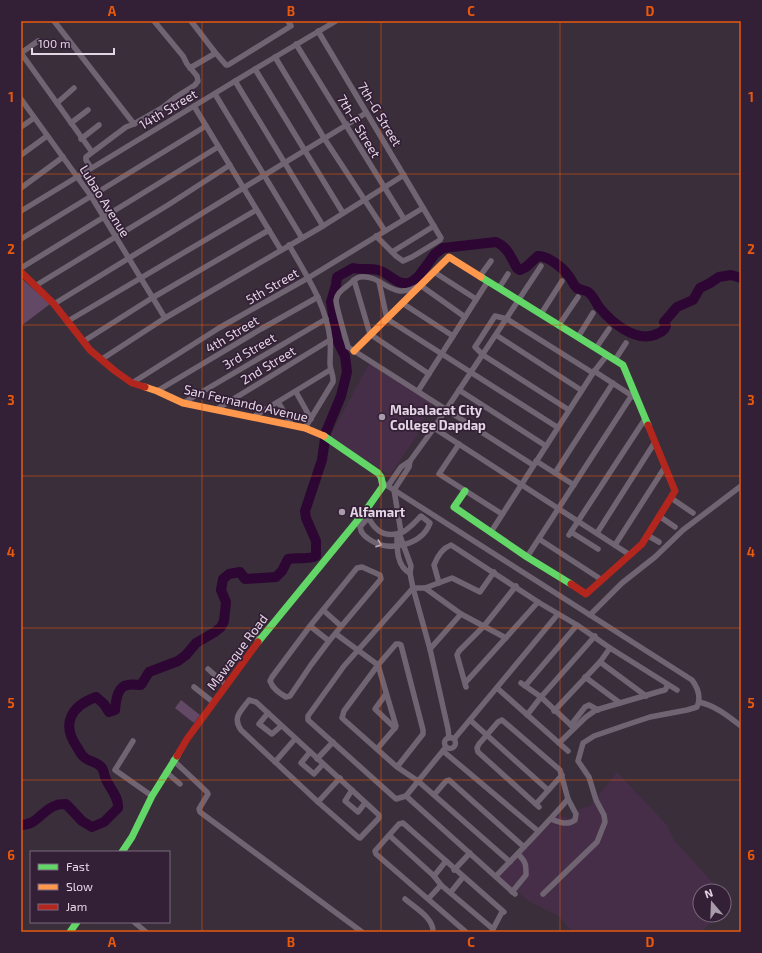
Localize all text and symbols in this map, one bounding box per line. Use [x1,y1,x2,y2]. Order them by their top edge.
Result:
text: A [108,3,117,19]
text: B [287,3,295,19]
text: C [467,3,475,19]
text: D [646,3,655,19]
scale bar [32,30,114,56]
text: 100 m [38,36,70,50]
street label: 7th-G Street [355,79,405,149]
street label: 14th Street [136,85,200,133]
text: 1 [8,89,14,105]
text: 1 [748,89,754,105]
street label: 7th-F Street [334,92,384,161]
street label: Lubao Avenue [76,162,134,240]
text: 2 [7,241,15,257]
text: 2 [747,241,755,257]
street label: 5th Street [243,264,301,308]
street label: 4th Street [202,312,262,356]
street label: 3rd Street [220,329,278,373]
street label: 2nd Street [238,342,298,388]
street label: San Fernando Avenue [182,381,310,425]
text: 3 [7,392,15,408]
text: 3 [747,392,755,408]
place label: Mabalacat City College Dapdap [390,402,486,433]
marker: Mabalacat City College Dapdap [377,412,387,422]
place label: Alfamart [350,504,406,520]
marker: Alfamart [337,507,347,517]
one-way arrow [375,539,382,547]
text: 4 [7,544,15,560]
text: 4 [747,544,755,560]
street label: Mawaque Road [203,611,271,693]
text: 5 [7,695,15,711]
text: 5 [747,695,755,711]
text: 6 [7,847,15,863]
text: 6 [747,847,755,863]
legend [30,851,170,923]
text: Fast [66,859,90,873]
text: Slow [66,879,93,893]
north arrow [692,883,732,923]
text: N [703,886,715,901]
text: Jam [66,899,87,913]
text: A [108,934,117,950]
text: B [287,934,295,950]
text: C [467,934,475,950]
text: D [646,934,655,950]

